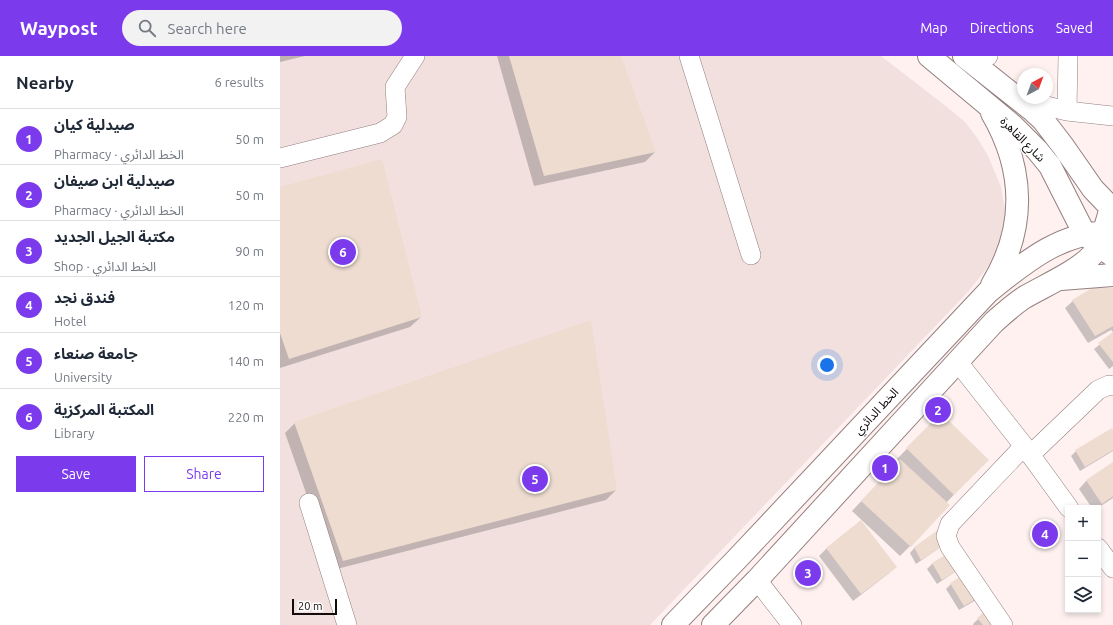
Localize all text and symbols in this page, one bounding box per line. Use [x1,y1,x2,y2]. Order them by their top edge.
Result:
search box [122,10,402,46]
text: Waypost [20,17,98,39]
icon: search [136,17,158,39]
text: Search here [168,20,247,37]
text: Map [920,20,948,36]
text: Directions [970,20,1034,36]
text: Saved [1056,20,1093,36]
north arrow [1017,68,1053,104]
text: Nearby [16,73,74,92]
text: 6 results [214,75,264,89]
street label: شارع القاهرة [996,114,1048,166]
text: صيدلية كيان [54,116,135,133]
text: 1 [25,132,33,146]
text: 50 m [235,132,264,146]
text: Pharmacy · الخط الدائري [54,147,184,161]
text: صيدلية ابن صيفان [54,172,175,189]
text: 2 [25,188,33,202]
text: 50 m [235,188,264,202]
text: Pharmacy · الخط الدائري [54,203,184,217]
text: مكتبة الجيل الجديد [54,228,175,245]
pin: 6 [330,237,356,267]
text: 3 [25,244,33,258]
text: 90 m [235,244,264,258]
text: Shop · الخط الدائري [54,259,156,273]
text: فندق نجد [54,289,115,306]
text: 4 [25,298,33,312]
text: 120 m [228,298,264,312]
text: Hotel [54,314,86,328]
text: جامعة صنعاء [54,345,138,362]
text: 5 [25,354,33,368]
text: 140 m [228,354,264,368]
your location [817,355,837,375]
text: University [54,370,112,384]
street label: الخط الدائري [851,385,904,439]
pin: 2 [925,395,951,425]
text: المكتبة المركزية [54,401,154,418]
text: 6 [25,410,33,424]
text: 220 m [228,410,264,424]
text: Library [54,426,94,440]
pin: 1 [872,453,898,483]
button: Save [16,456,136,492]
button: Share [144,456,264,492]
pin: 5 [522,464,548,494]
map controls [1065,505,1101,613]
button: + [1065,505,1101,541]
pin: 4 [1032,519,1058,549]
button: − [1065,541,1101,577]
pin: 3 [795,558,821,588]
button: layers [1065,577,1101,613]
scale bar [292,597,337,616]
text: 20 m [298,600,322,612]

